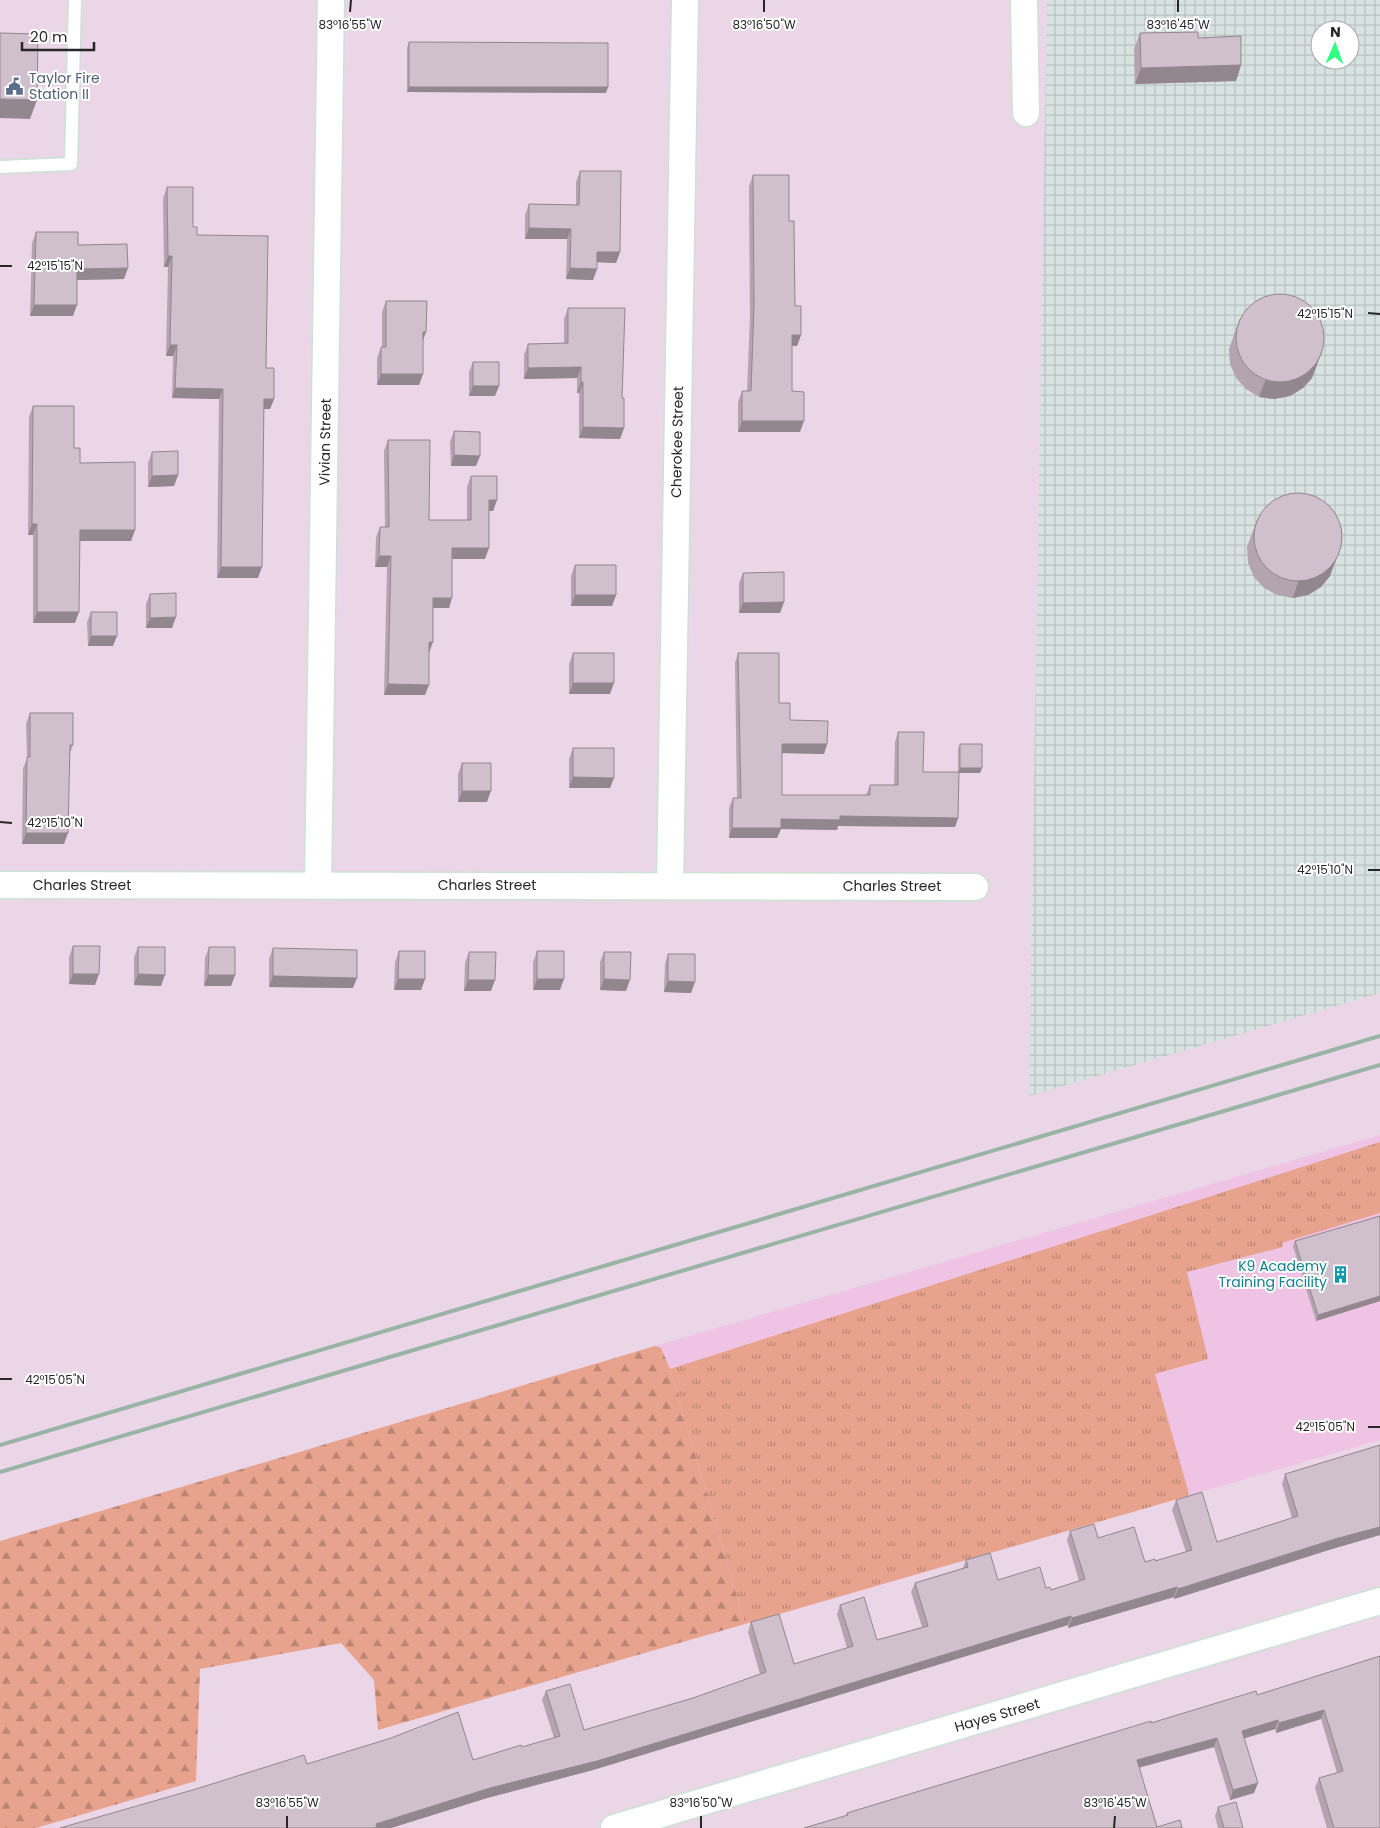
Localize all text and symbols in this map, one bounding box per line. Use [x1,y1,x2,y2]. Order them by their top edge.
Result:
text: 83°16'55"W [318,16,382,33]
text: 83°16'50"W [732,16,796,33]
text: 83°16'45"W [1146,16,1210,33]
scale bar [22,20,95,52]
north arrow [1310,20,1360,70]
text: N [1330,22,1341,42]
text: 20 m [30,26,68,47]
place label: Taylor Fire Station II [29,68,100,104]
public building icon: Taylor Fire Station II [5,76,25,96]
text: 42°15'15"N [27,257,83,274]
text: 42°15'15"N [1297,305,1353,322]
street label: Cherokee Street [666,386,688,498]
street label: Vivian Street [314,398,336,486]
text: 42°15'10"N [27,814,83,831]
text: 42°15'10"N [1297,861,1353,878]
street label: Charles Street [33,875,131,895]
street label: Charles Street [438,875,536,895]
street label: Charles Street [843,876,941,896]
place label: K9 Academy Training Facility [1218,1256,1327,1292]
building icon: K9 Academy Training Facility [1331,1264,1351,1284]
text: 42°15'05"N [25,1371,85,1388]
text: 42°15'05"N [1295,1418,1355,1435]
street label: Hayes Street [952,1693,1042,1737]
text: 83°16'55"W [255,1794,319,1811]
text: 83°16'50"W [669,1794,733,1811]
text: 83°16'45"W [1083,1794,1147,1811]

